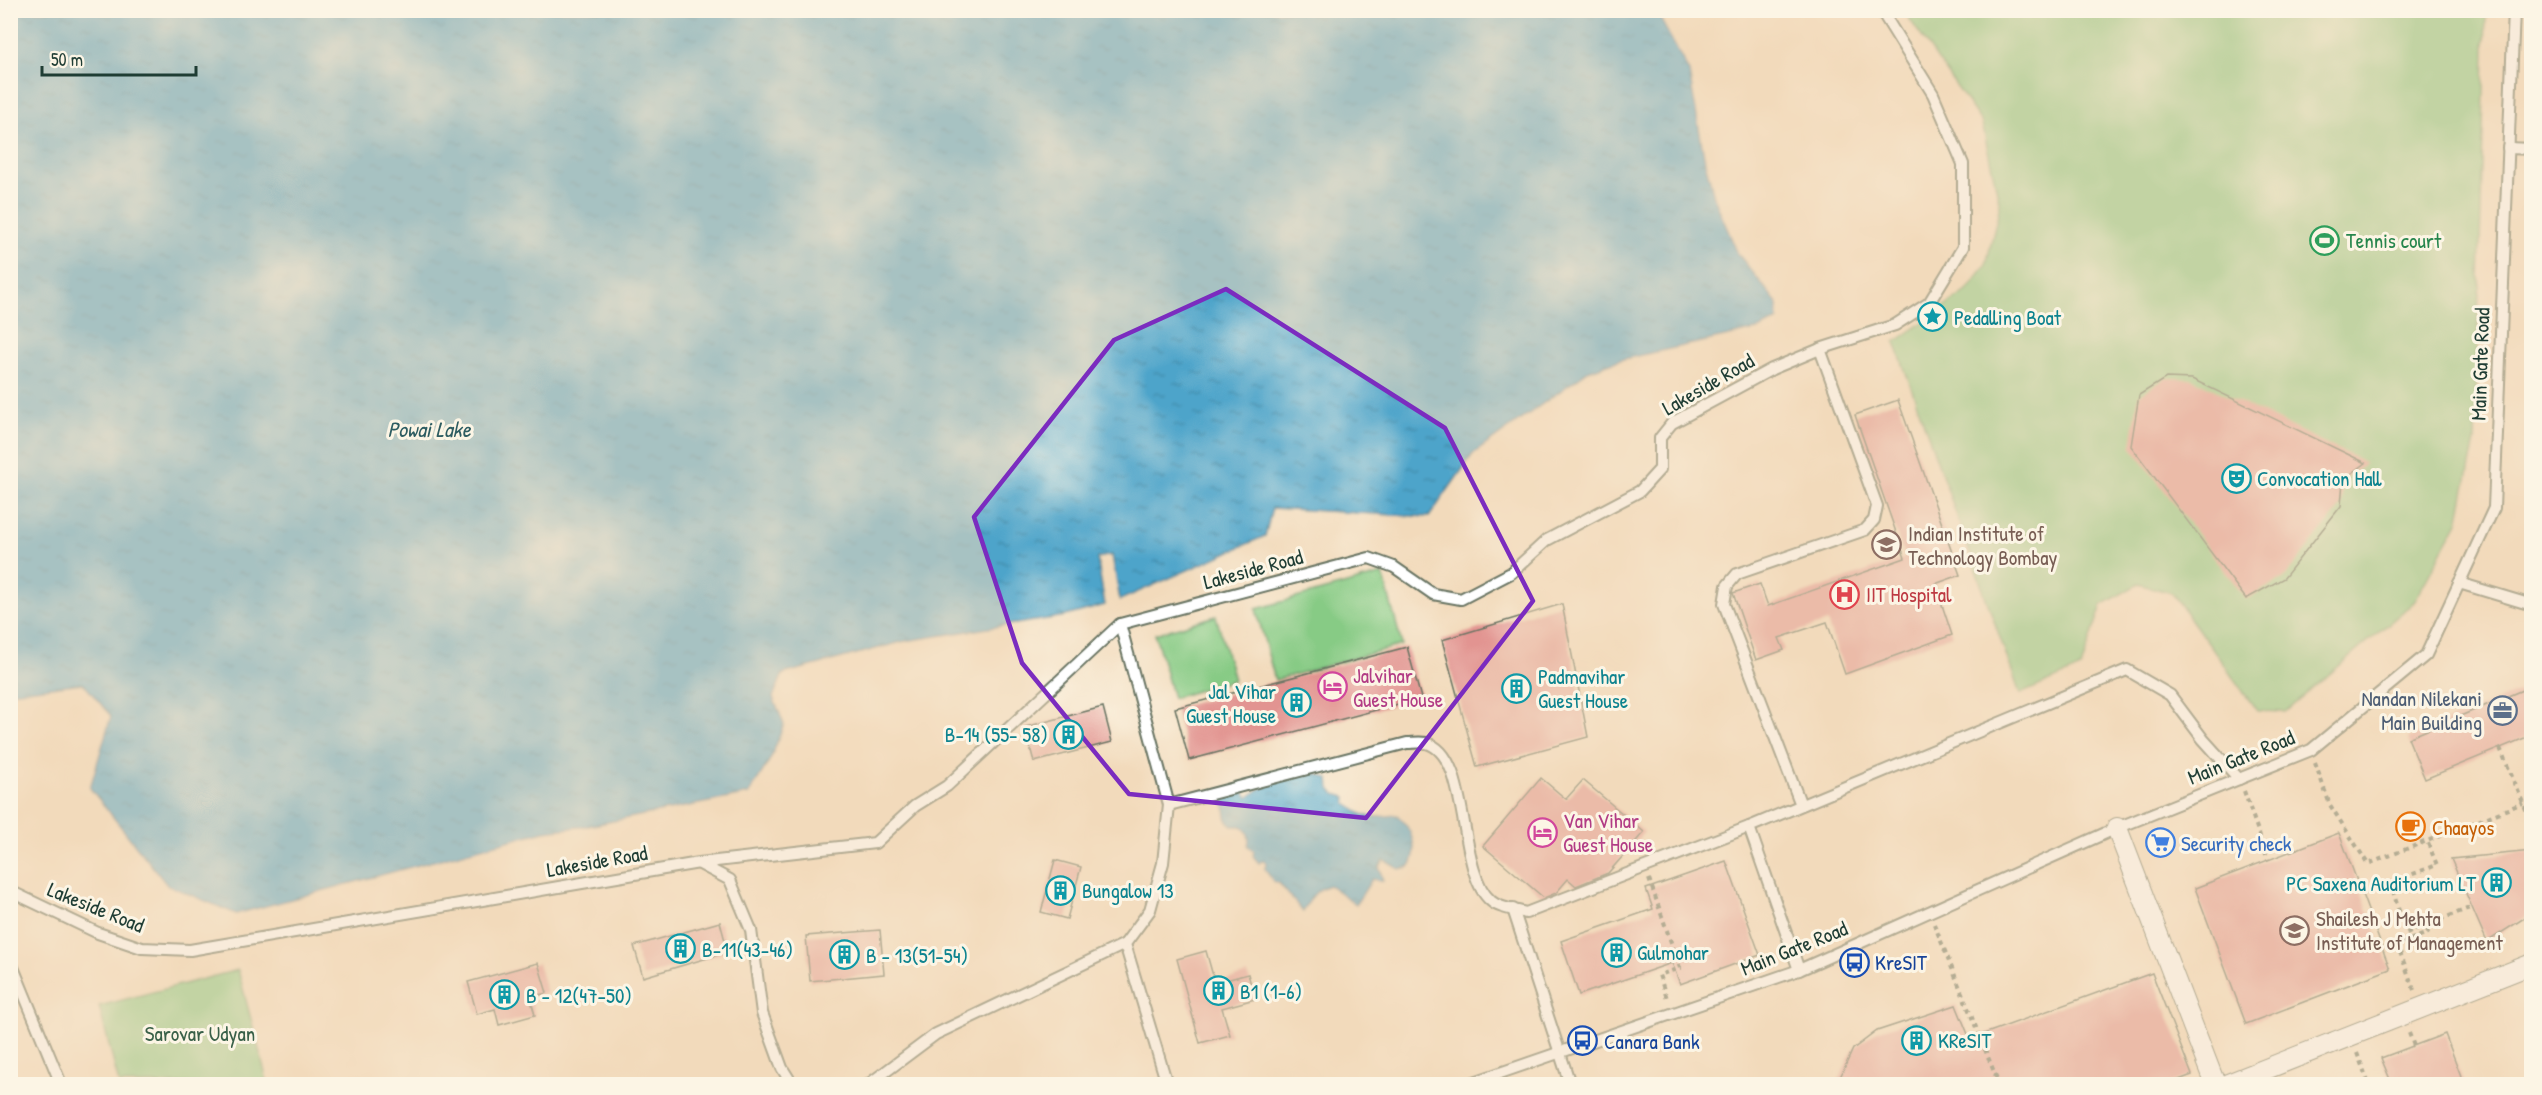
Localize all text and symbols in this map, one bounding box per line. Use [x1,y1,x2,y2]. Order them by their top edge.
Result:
scale bar [42,39,196,77]
text: 50 m [51,47,83,72]
sports icon: Tennis court [2309,224,2341,256]
place label: Tennis court [2346,226,2442,255]
place icon: Pedalling Boat [1917,301,1949,333]
place label: Pedalling Boat [1954,303,2062,332]
street label: Main Gate Road [2464,307,2496,421]
street label: Lakeside Road [1657,346,1759,422]
water label: Powai Lake [388,414,472,444]
theatre icon: Convocation Hall [2220,462,2252,494]
place label: Convocation Hall [2257,464,2382,493]
place label: Indian Institute of Technology Bombay [1908,519,2057,572]
school or university icon: Indian Institute of Technology Bombay [1871,529,1903,561]
street label: Lakeside Road [1200,542,1306,596]
hospital icon: IIT Hospital [1829,578,1861,610]
place label: IIT Hospital [1866,580,1952,609]
place label: Jalvihar Guest House [1353,661,1443,714]
place label: Padmavihar Guest House [1538,662,1628,715]
hotel icon: Jalvihar Guest House [1316,671,1348,703]
building icon: Padmavihar Guest House [1501,672,1533,704]
place label: Jal Vihar Guest House [1186,677,1276,730]
place label: Nandan Nilekani Main Building [2361,684,2482,737]
building icon: Jal Vihar Guest House [1281,687,1313,719]
office icon: Nandan Nilekani Main Building [2487,694,2519,726]
building icon: B-14 (55- 58) [1053,718,1085,750]
place label: B-14 (55- 58) [945,720,1048,749]
street label: Main Gate Road [2183,722,2299,792]
place label: Van Vihar Guest House [1563,806,1653,859]
cafe icon: Chaayos [2395,811,2427,843]
place label: Chaayos [2432,813,2494,842]
hotel icon: Van Vihar Guest House [1526,816,1558,848]
supermarket icon: Security check [2144,827,2176,859]
place label: Security check [2181,829,2292,858]
street label: Lakeside Road [544,838,650,884]
building icon: PC Saxena Auditorium LT [2481,867,2513,899]
place label: PC Saxena Auditorium LT [2286,869,2477,898]
building icon: Bungalow 13 [1045,874,1077,906]
street label: Lakeside Road [43,875,149,939]
place label: Bungalow 13 [1082,876,1174,905]
place label: Shailesh J Mehta Institute of Management [2316,904,2504,957]
street label: Main Gate Road [1736,913,1852,983]
school or university icon: Shailesh J Mehta Institute of Management [2279,914,2311,946]
building icon: B-11(43-46) [665,933,697,965]
place label: B-11(43-46) [702,935,793,964]
building icon: Gulmohar [1600,936,1632,968]
place label: Gulmohar [1637,938,1709,967]
building icon: B - 13(51-54) [829,939,861,971]
place label: B - 13(51-54) [866,941,968,970]
bus stop icon: KreSIT [1838,946,1870,978]
place label: KreSIT [1875,948,1928,977]
building icon: B1 (1-6) [1203,975,1235,1007]
place label: B1 (1-6) [1240,977,1302,1006]
building icon: B - 12(47-50) [489,979,521,1011]
place label: B - 12(47-50) [526,981,632,1010]
park label: Sarovar Udyan [145,1019,255,1048]
building icon: KReSIT [1901,1024,1933,1056]
bus stop icon: Canara Bank [1567,1025,1599,1057]
place label: KReSIT [1938,1026,1992,1055]
place label: Canara Bank [1604,1027,1700,1056]

